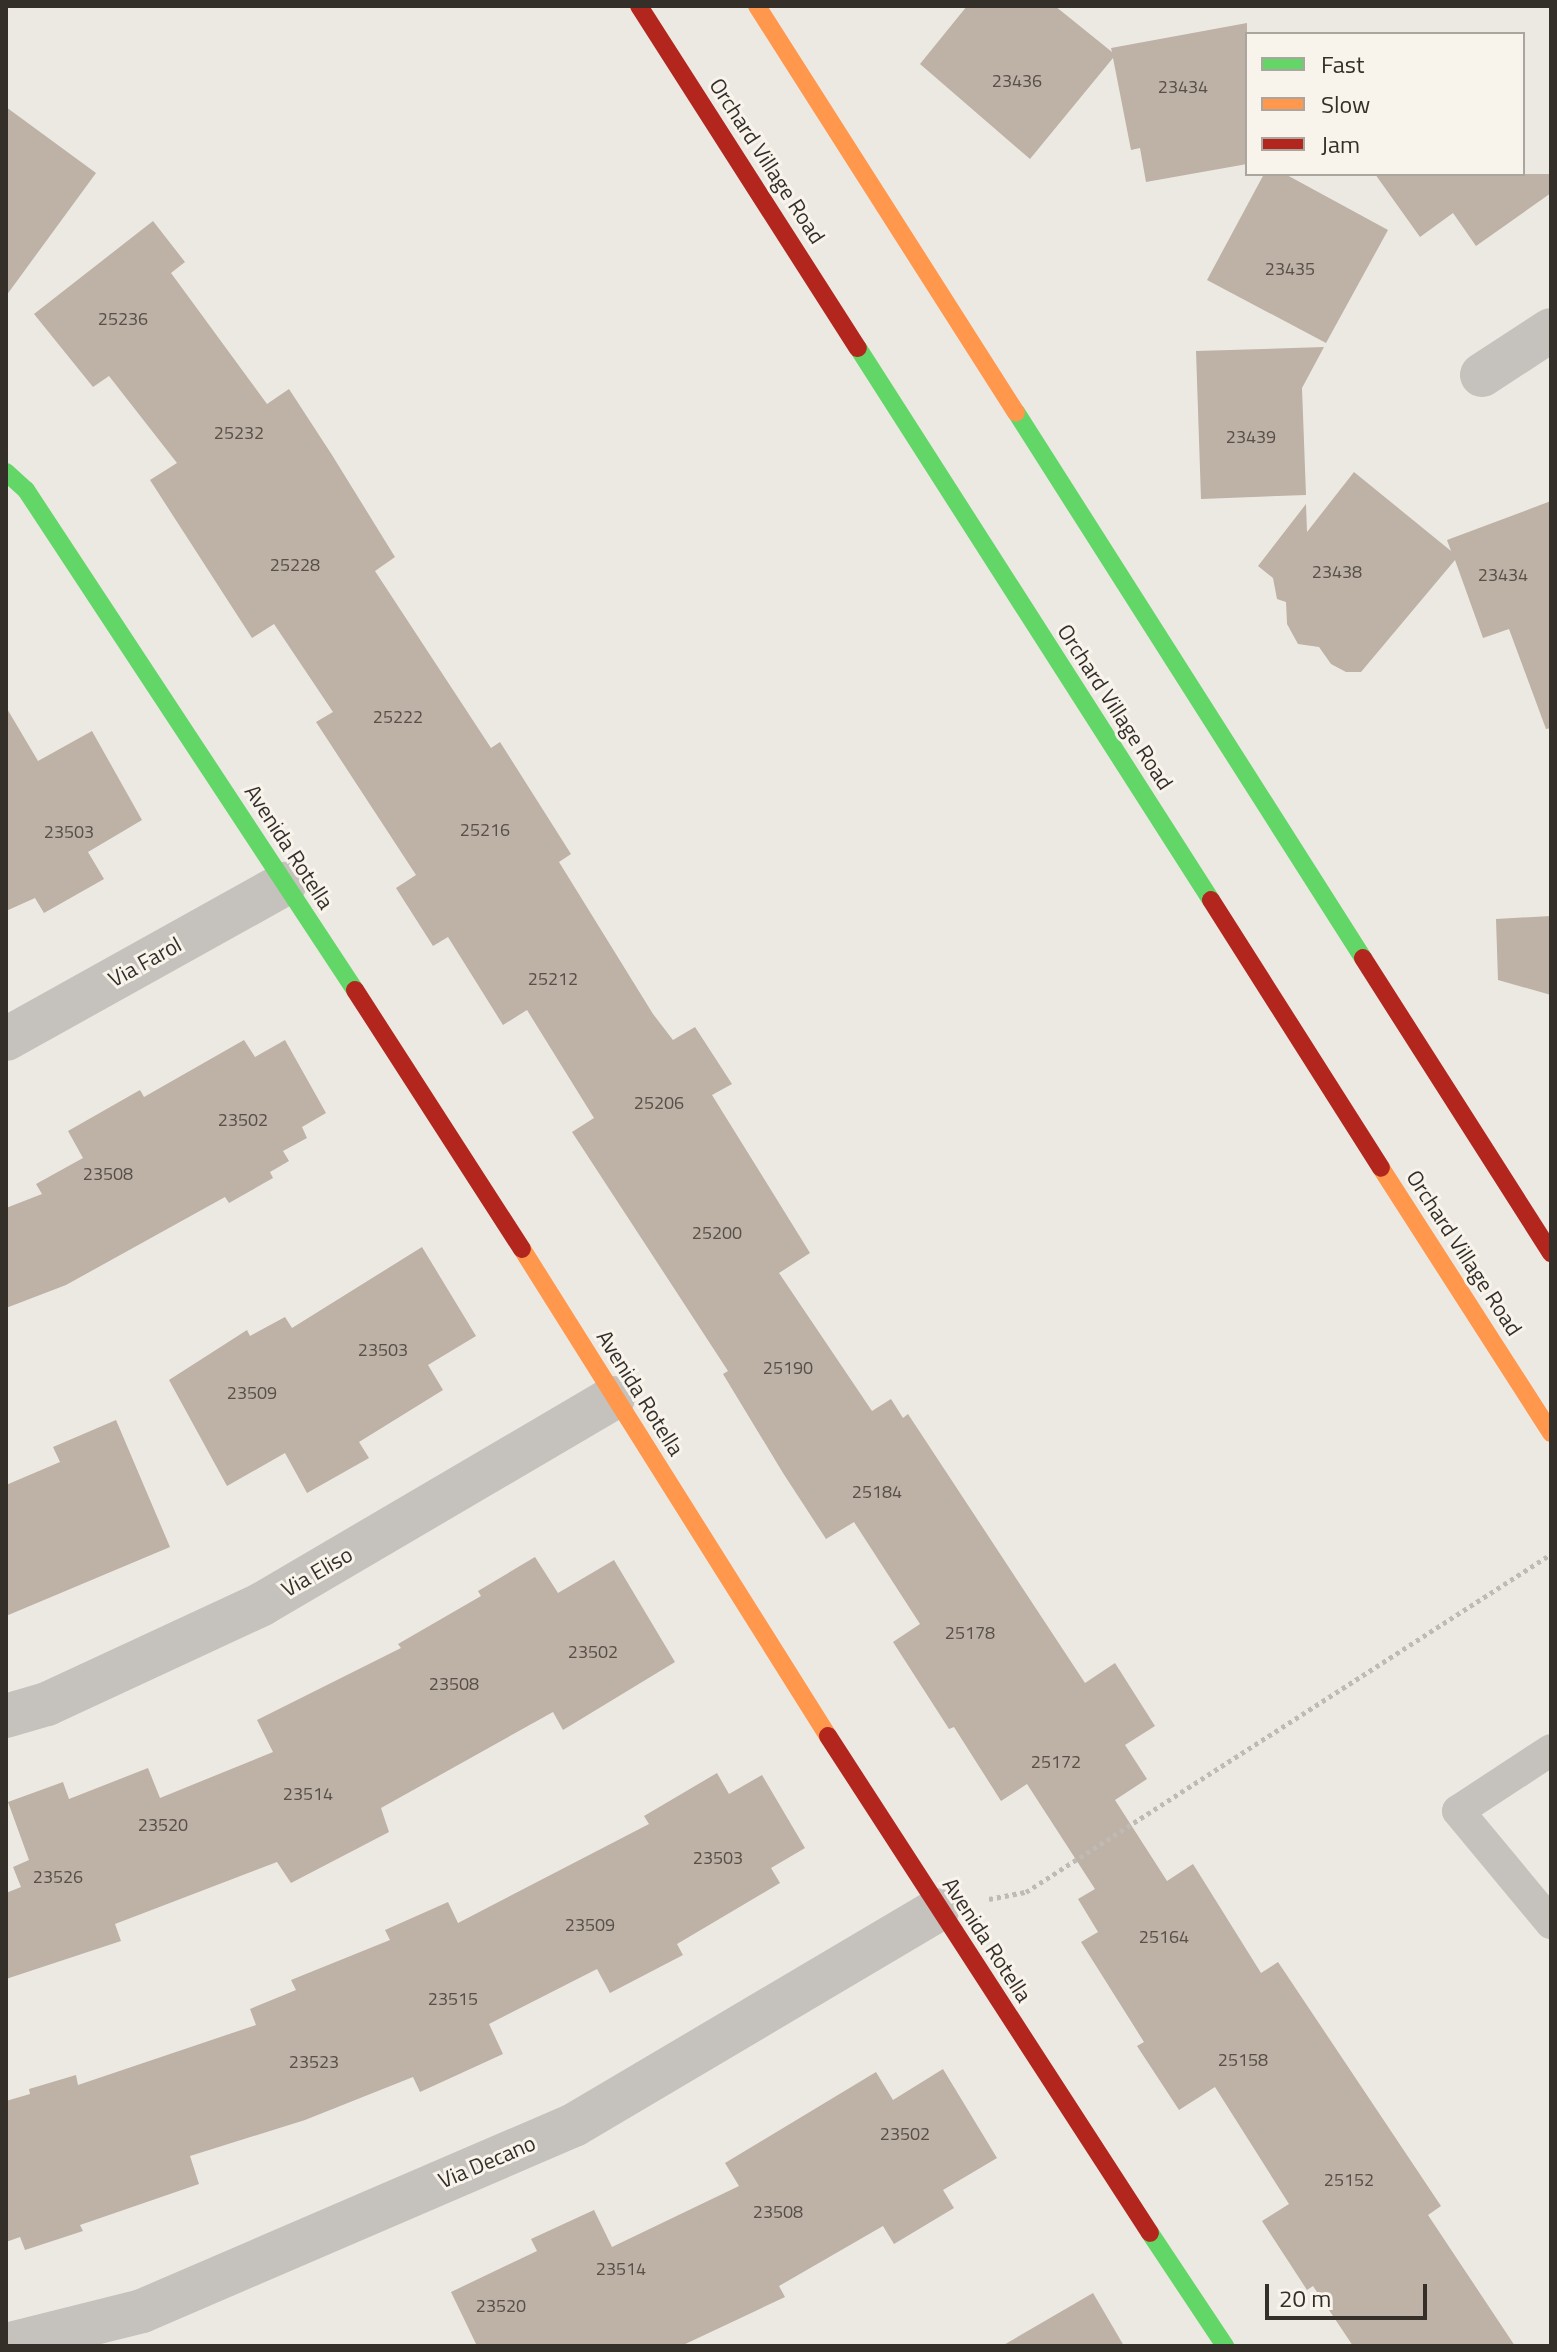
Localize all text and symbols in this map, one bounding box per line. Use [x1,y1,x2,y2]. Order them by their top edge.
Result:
legend [1245,32,1525,176]
text: Fast [1321,46,1364,82]
house number: 23436 [992,70,1042,92]
street label: Orchard Village Road [704,73,830,249]
house number: 23434 [1158,76,1208,98]
text: Slow [1321,86,1370,122]
text: Jam [1321,126,1360,162]
house number: 23435 [1265,258,1315,280]
house number: 25236 [98,308,148,330]
house number: 25232 [214,422,264,444]
house number: 23439 [1226,426,1276,448]
house number: 25228 [270,554,320,576]
house number: 23438 [1312,561,1362,583]
house number: 23434 [1478,564,1528,586]
street label: Orchard Village Road [1052,619,1178,795]
house number: 25222 [373,706,423,728]
street label: Avenida Rotella [239,780,339,914]
house number: 25216 [460,819,510,841]
house number: 23503 [44,821,94,843]
street label: Via Farol [104,931,186,993]
house number: 25212 [528,968,578,990]
house number: 25206 [634,1092,684,1114]
house number: 23502 [218,1109,268,1131]
house number: 23508 [83,1163,133,1185]
street label: Orchard Village Road [1401,1165,1527,1341]
house number: 25200 [692,1222,742,1244]
street label: Avenida Rotella [591,1325,689,1461]
house number: 23503 [358,1339,408,1361]
house number: 25190 [763,1357,813,1379]
house number: 23509 [227,1382,277,1404]
house number: 25184 [852,1481,902,1503]
street label: Via Eliso [277,1541,357,1603]
house number: 25178 [945,1622,995,1644]
house number: 23502 [568,1641,618,1663]
house number: 23508 [429,1673,479,1695]
house number: 25172 [1031,1751,1081,1773]
house number: 23514 [283,1783,333,1805]
house number: 23520 [138,1814,188,1836]
house number: 23503 [693,1847,743,1869]
house number: 23526 [33,1866,83,1888]
street label: Avenida Rotella [937,1873,1037,2007]
house number: 23509 [565,1914,615,1936]
house number: 25164 [1139,1926,1189,1948]
house number: 23515 [428,1988,478,2010]
house number: 25158 [1218,2049,1268,2071]
house number: 23523 [289,2051,339,2073]
house number: 23502 [880,2123,930,2145]
street label: Via Decano [435,2130,539,2194]
house number: 25152 [1324,2169,1374,2191]
house number: 23508 [753,2201,803,2223]
house number: 23514 [596,2258,646,2280]
scale bar [1269,2268,1431,2318]
text: 20 m [1279,2280,1331,2316]
house number: 23520 [476,2295,526,2317]

